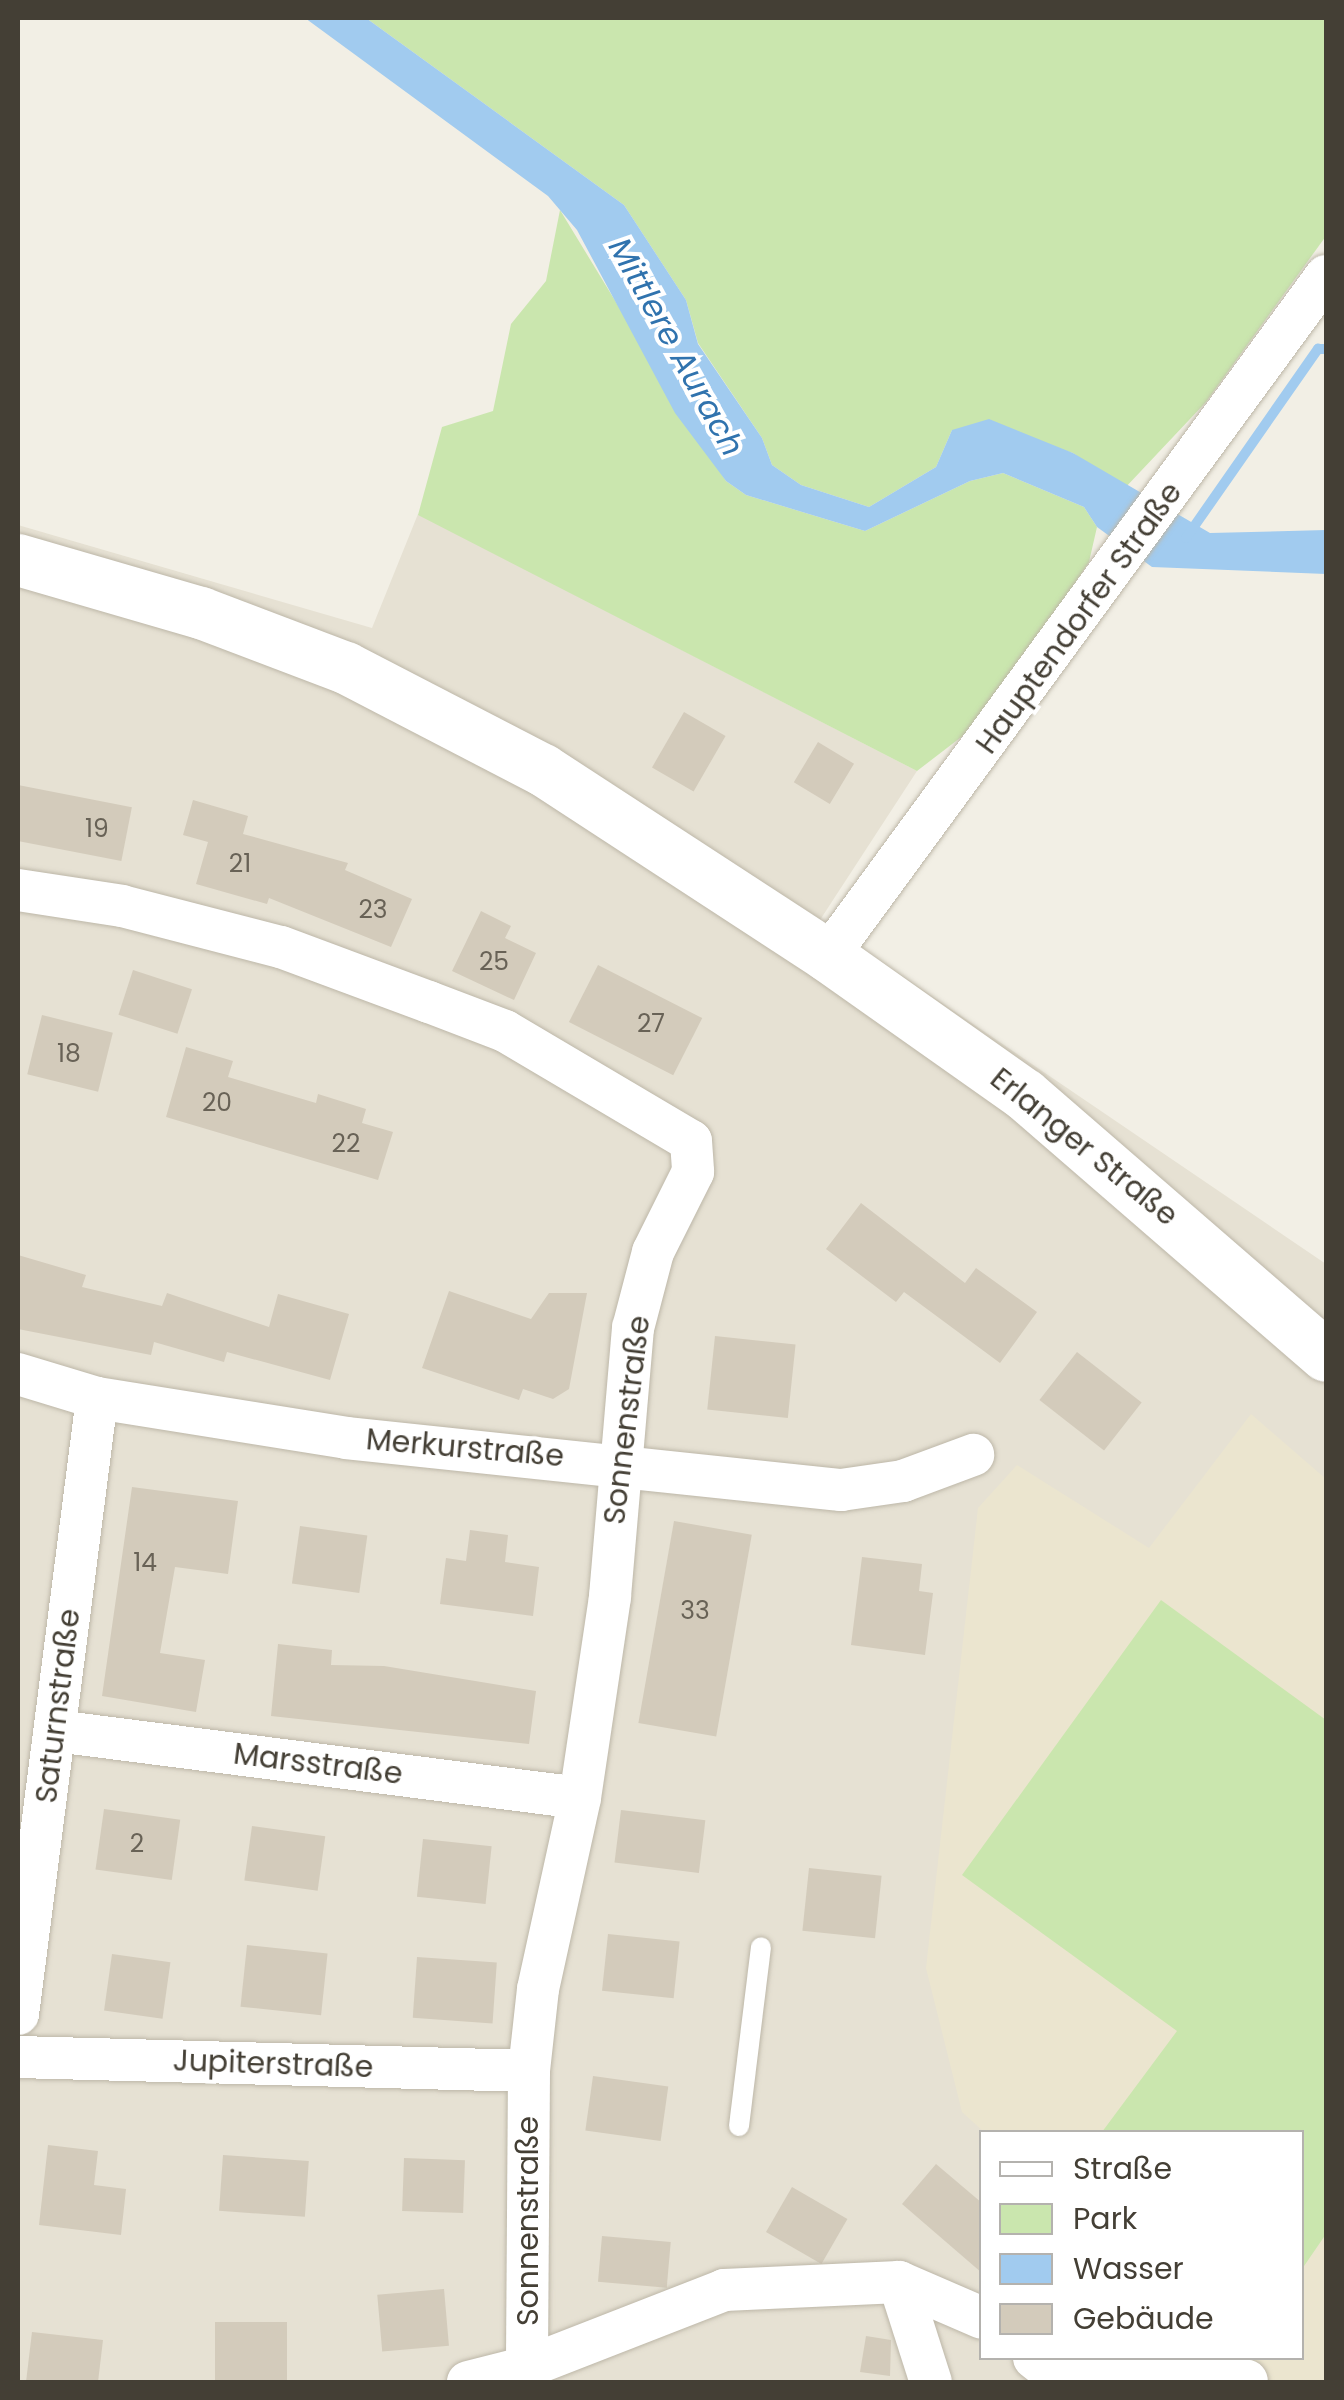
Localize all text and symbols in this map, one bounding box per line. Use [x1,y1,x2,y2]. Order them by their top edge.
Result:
water label: Mittlere Aurach [600,231,752,463]
street label: Hauptendorfer Straße [968,475,1190,761]
house number: 19 [85,814,109,844]
house number: 21 [229,849,251,879]
house number: 23 [358,895,388,925]
house number: 25 [479,947,509,977]
house number: 27 [637,1009,665,1039]
house number: 18 [57,1039,81,1069]
street label: Erlanger Straße [983,1060,1185,1234]
house number: 20 [202,1088,232,1118]
house number: 22 [332,1129,360,1159]
street label: Sonnenstraße [596,1314,658,1526]
street label: Merkurstraße [365,1421,565,1475]
house number: 14 [133,1548,157,1578]
house number: 33 [680,1596,710,1626]
street label: Saturnstraße [28,1607,88,1805]
street label: Marsstraße [231,1736,405,1792]
house number: 2 [130,1829,144,1859]
street label: Jupiterstraße [172,2043,374,2085]
street label: Sonnenstraße [510,2116,546,2326]
legend [979,2130,1304,2360]
text: Straße [1073,2147,1172,2190]
text: Park [1073,2197,1137,2240]
text: Wasser [1073,2247,1184,2290]
text: Gebäude [1073,2297,1214,2340]

